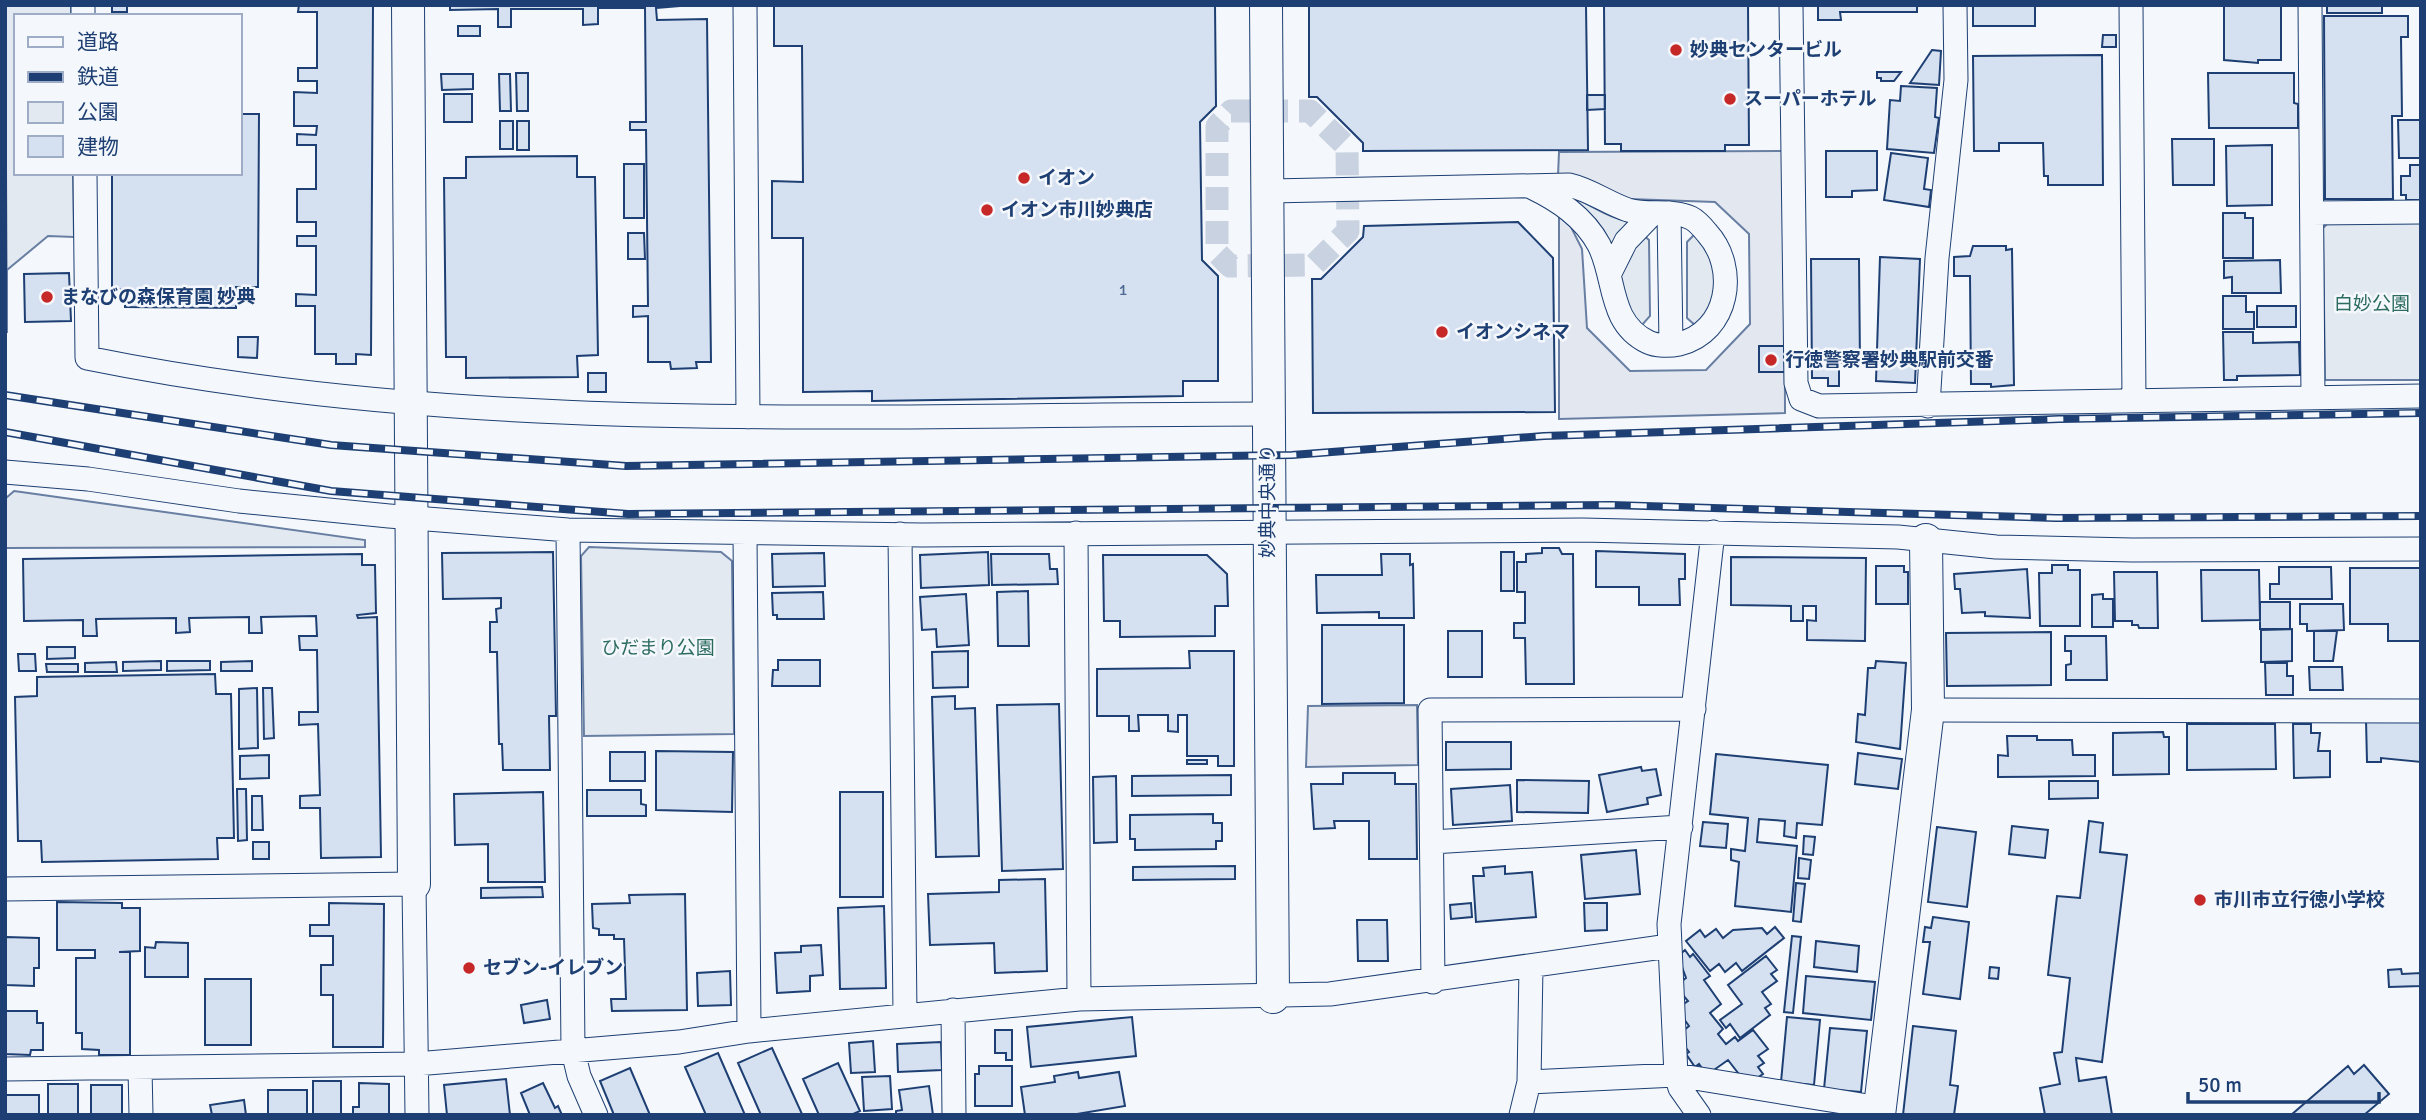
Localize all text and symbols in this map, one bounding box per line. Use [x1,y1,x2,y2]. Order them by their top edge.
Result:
legend [14,14,242,175]
text: 道路 [77,29,119,55]
place label: 妙典センタービル [1690,38,1842,62]
marker: 妙典センタービル [1668,42,1684,58]
text: 鉄道 [77,64,119,90]
place label: スーパーホテル [1744,87,1877,111]
marker: スーパーホテル [1722,91,1738,107]
text: 公園 [77,99,119,125]
text: 建物 [77,134,119,160]
place label: イオン [1038,166,1095,190]
marker: イオン [1016,170,1032,186]
place label: イオン市川妙典店 [1001,198,1153,222]
marker: イオン市川妙典店 [979,202,995,218]
house number: 1 [1119,280,1127,300]
place label: まなびの森保育園 妙典 [61,285,255,309]
marker: まなびの森保育園 妙典 [39,289,55,305]
park label: 白妙公園 [2334,292,2410,316]
place label: イオンシネマ [1456,320,1570,344]
marker: イオンシネマ [1434,324,1450,340]
place label: 行徳警察署妙典駅前交番 [1785,348,1994,372]
marker: 行徳警察署妙典駅前交番 [1763,352,1779,368]
street label: 妙典中央通り [1256,444,1280,558]
park label: ひだまり公園 [601,636,715,660]
place label: 市川市立行徳小学校 [2214,888,2385,912]
marker: 市川市立行徳小学校 [2192,892,2208,908]
place label: セブン-イレブン [483,956,623,980]
marker: セブン-イレブン [461,960,477,976]
scale bar [2188,1060,2379,1104]
text: 50 m [2198,1072,2242,1098]

